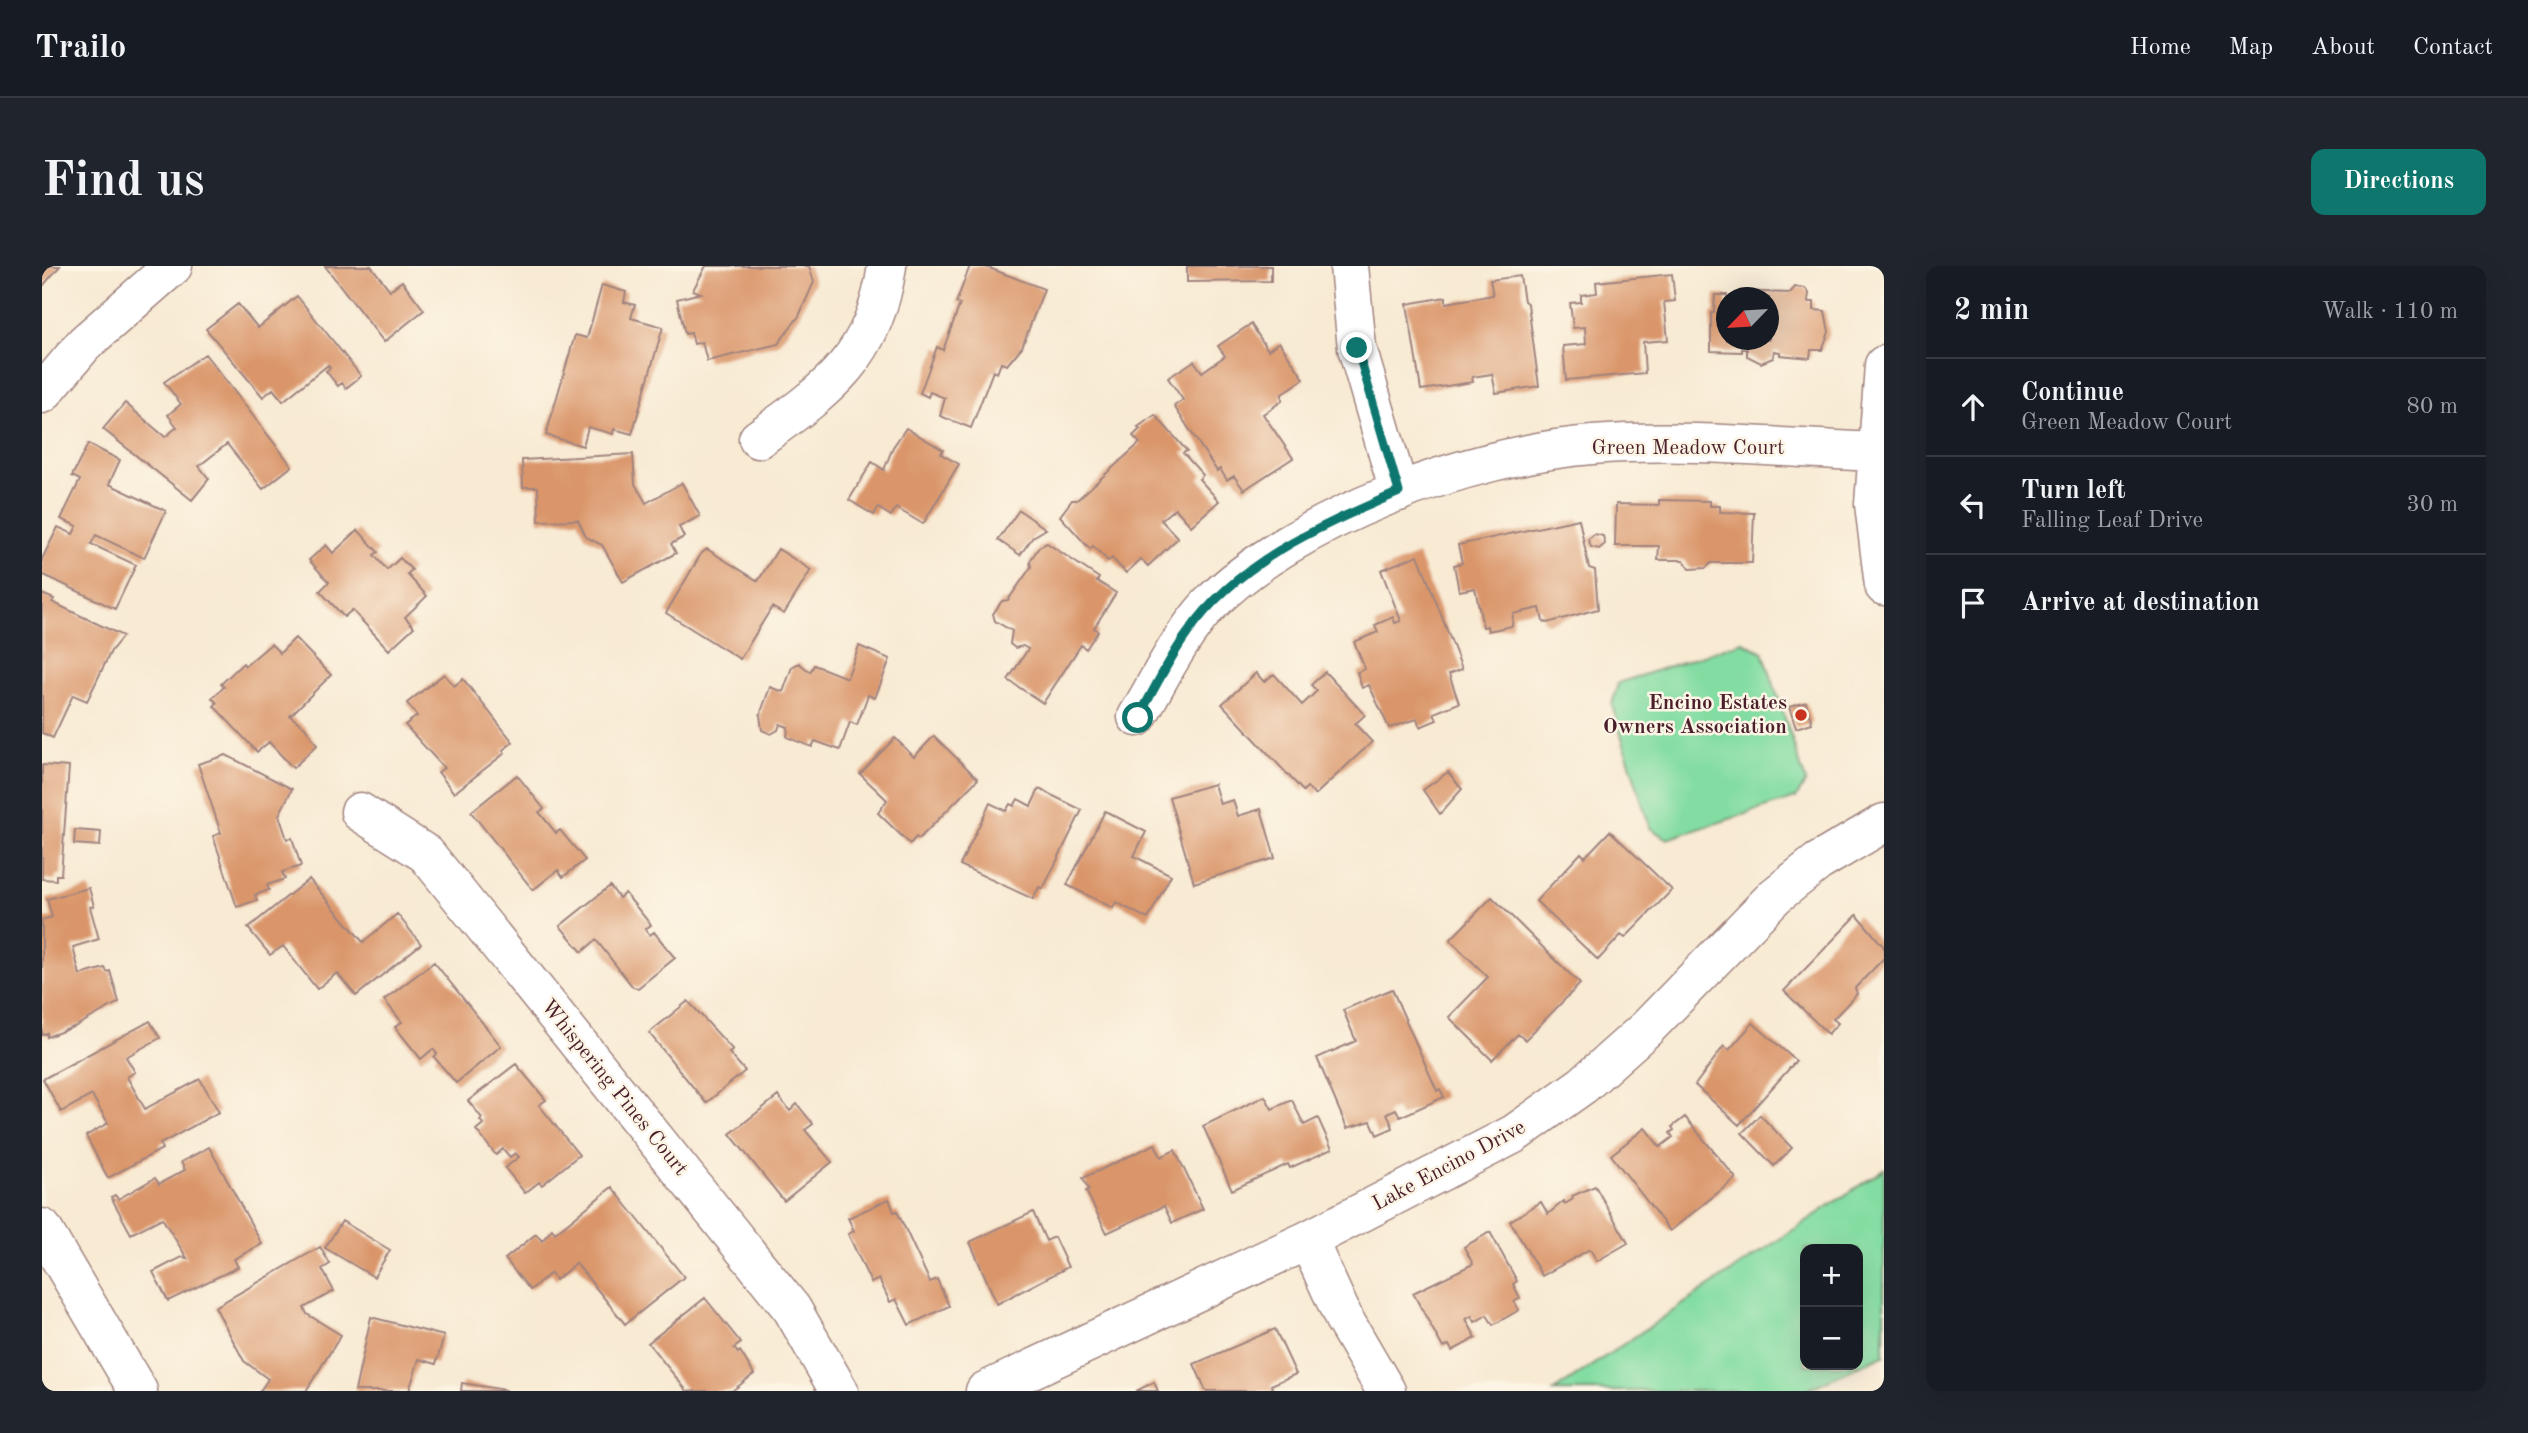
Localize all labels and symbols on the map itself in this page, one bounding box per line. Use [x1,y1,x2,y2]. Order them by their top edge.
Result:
north arrow [1716,287,1779,350]
route end [1341,332,1372,363]
street label: Green Meadow Court [1592,438,1784,459]
place label: Encino Estates Owners Association [1603,693,1787,738]
route start [1122,702,1153,733]
marker: Encino Estates Owners Association [1793,707,1809,723]
street label: Whispering Pines Court [537,996,691,1180]
street label: Lake Encino Drive [1369,1117,1529,1215]

